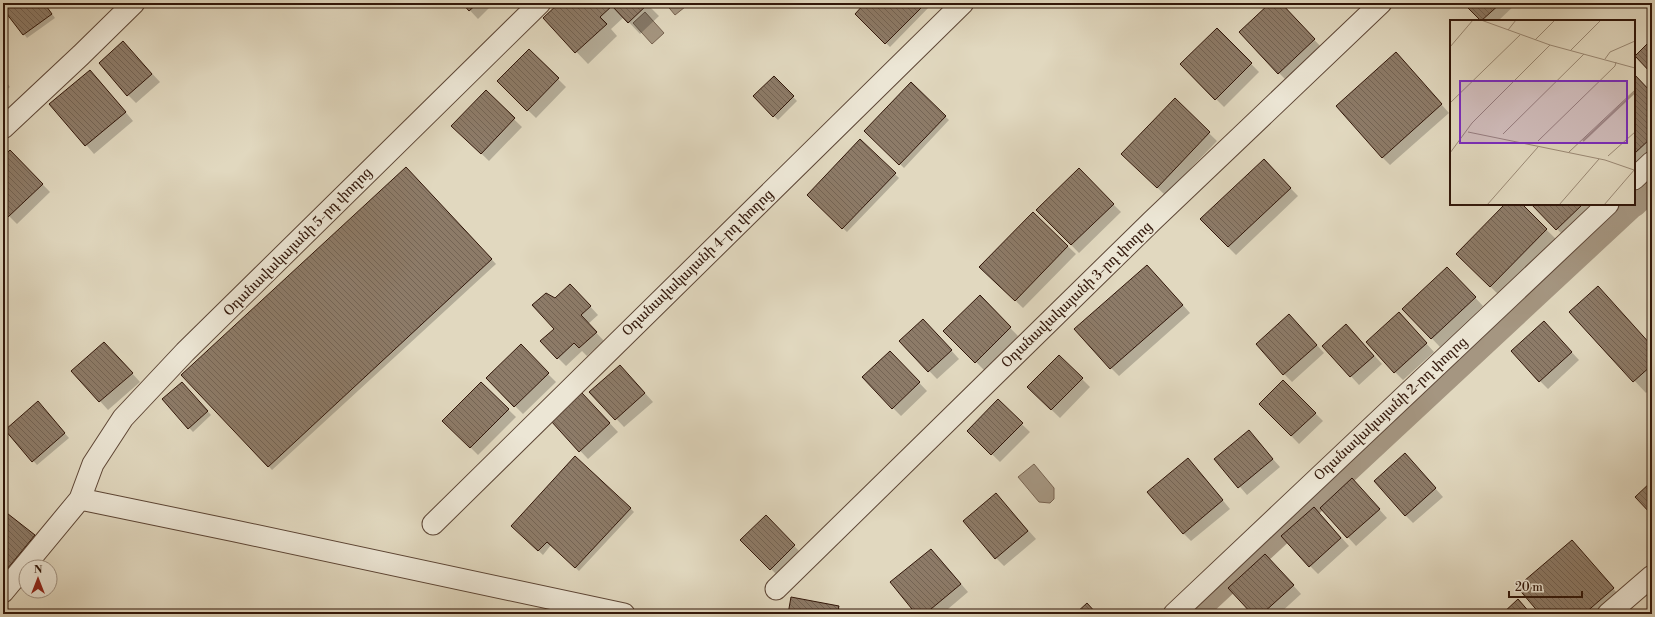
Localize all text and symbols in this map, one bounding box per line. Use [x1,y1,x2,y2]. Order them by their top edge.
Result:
inset map [1450,20,1635,205]
street label: Օդանավակայանի 5-րդ փողոց [220,164,376,320]
street label: Օդանավակայանի 4-րդ փողոց [618,186,778,340]
street label: Օդանավակայանի 3-րդ փողոց [998,218,1156,372]
street label: Օդանավակայանի 2-րդ փողոց [1310,333,1472,485]
north arrow [18,559,58,599]
text: N [34,563,43,577]
scale bar [1509,573,1582,599]
text: 20 m [1515,580,1543,595]

